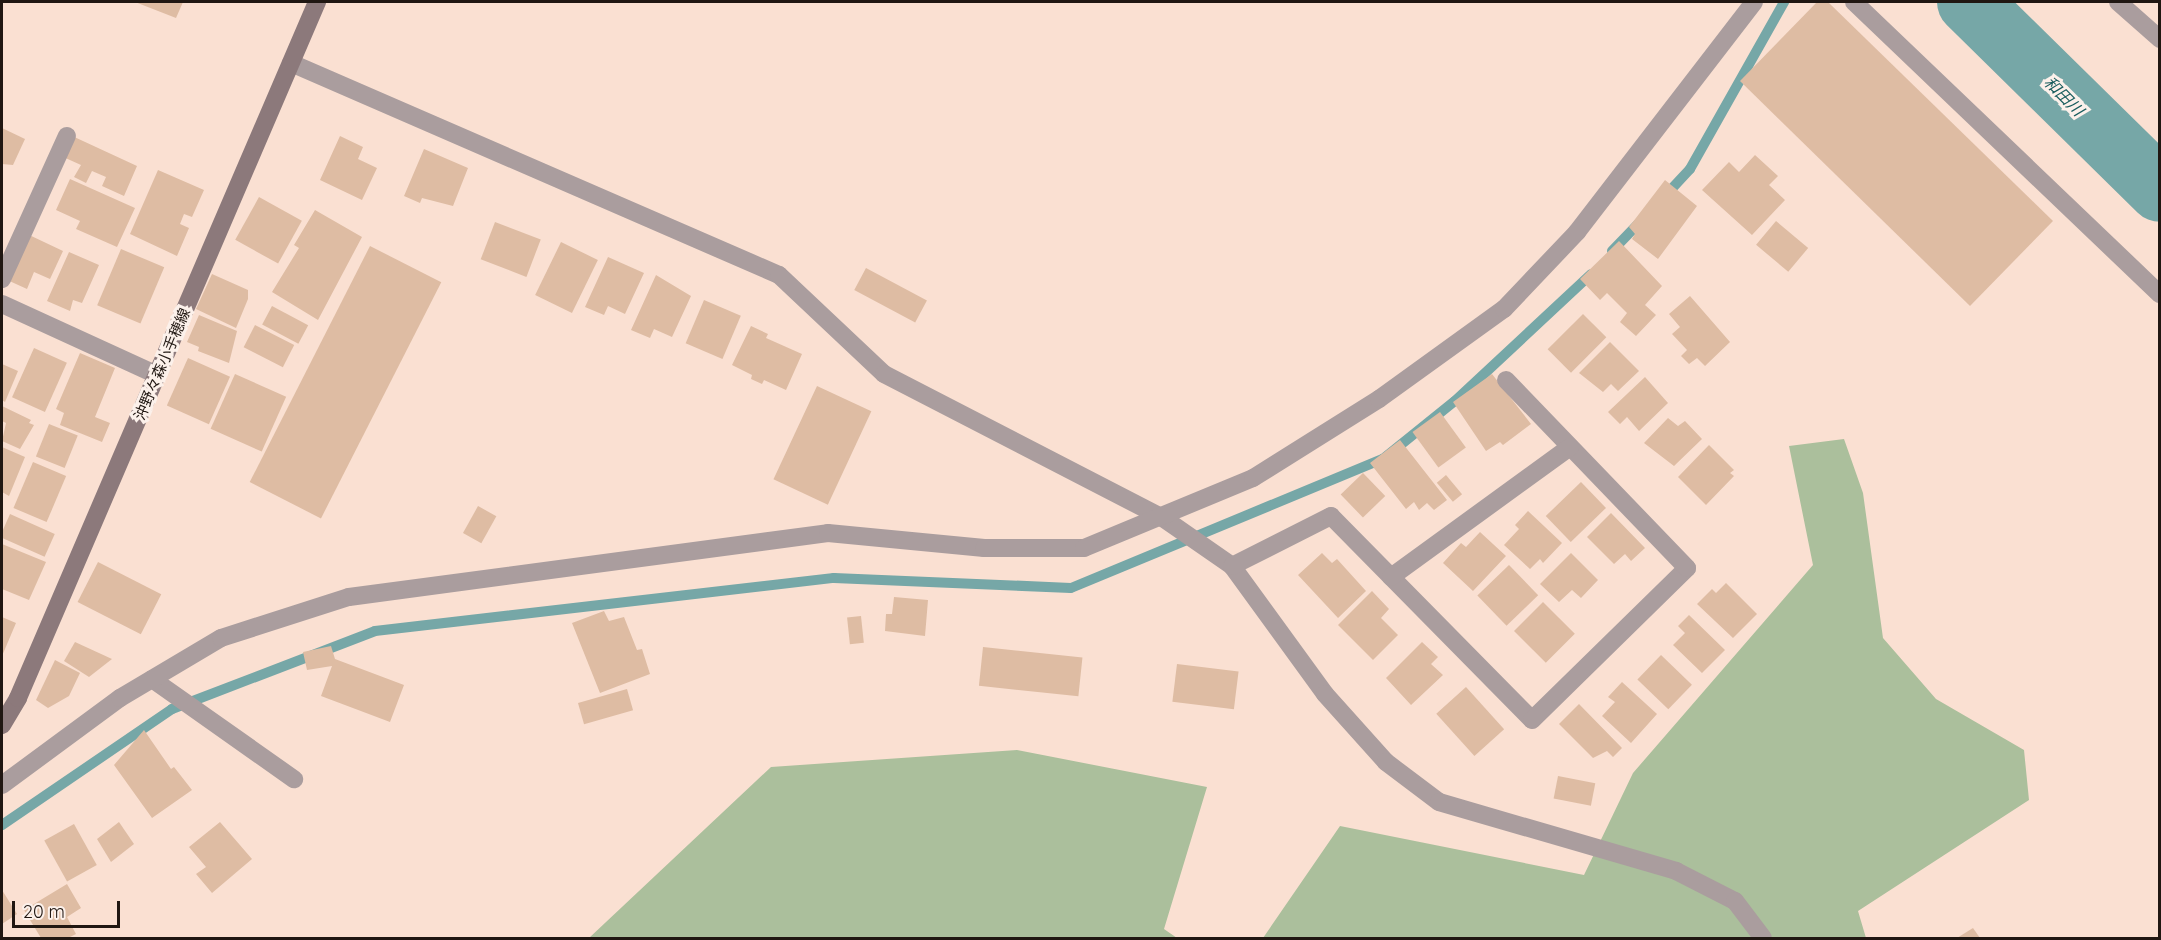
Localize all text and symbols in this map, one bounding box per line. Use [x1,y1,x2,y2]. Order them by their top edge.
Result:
water label: 和田川 [2040,72,2088,120]
street label: 沖野々森小手穂線 [130,305,194,423]
scale bar [15,889,123,927]
text: 20 m [23,900,65,923]

